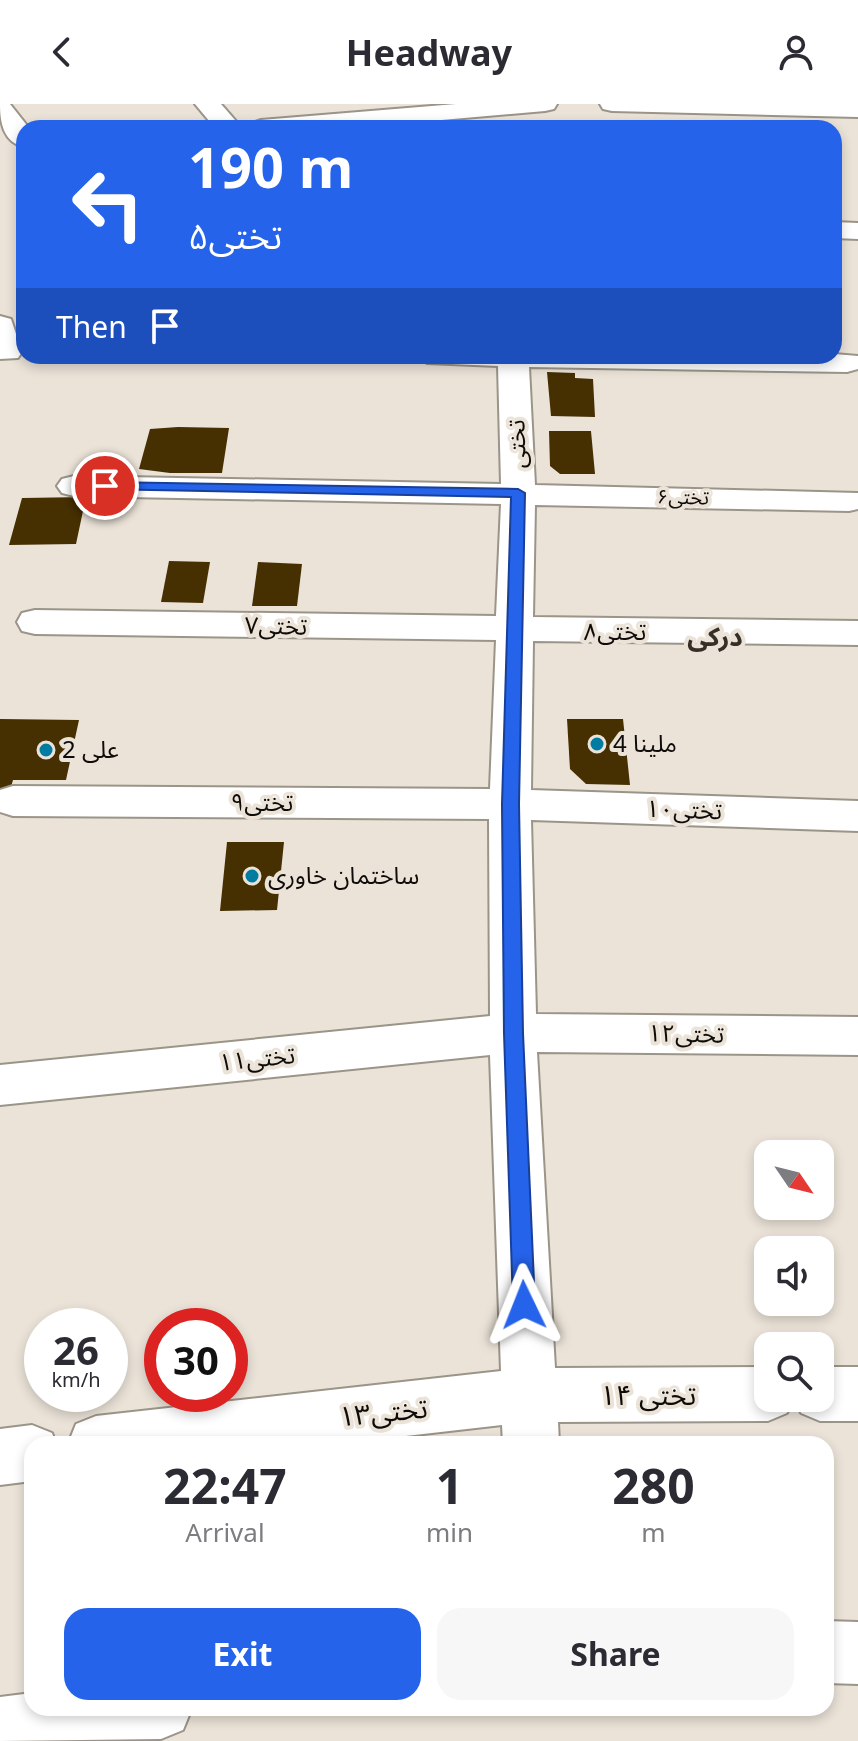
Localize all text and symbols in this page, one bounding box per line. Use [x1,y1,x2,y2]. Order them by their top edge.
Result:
text: Headway [346,28,512,77]
icon: back [40,30,84,74]
icon: person [774,30,818,74]
text: 190 m [188,128,353,204]
icon: left [56,152,160,256]
text: تختی۵ [188,211,282,260]
icon: arrive [143,304,187,348]
text: Then [56,306,127,347]
street label: تختی [498,419,533,469]
pin [71,452,139,520]
icon: arrive [83,464,127,508]
street label: تختی۶ [657,483,710,510]
street label: تختی۷ [244,607,308,642]
street label: تختی۸ [584,614,646,647]
district label: درکی [687,618,743,654]
place label: ملینا 4 [613,726,677,759]
place label: علی 2 [62,732,119,765]
marker: ملینا 4 [588,735,606,753]
marker: علی 2 [37,741,55,759]
street label: تختی۹ [231,785,293,818]
street label: تختی۱۰ [645,791,723,826]
place label: ساختمان خاوری [268,858,419,891]
marker: ساختمان خاوری [243,867,261,885]
street label: تختی۱۲ [647,1015,725,1050]
street label: تختی۱۱ [217,1037,297,1078]
north arrow [754,1140,834,1220]
map controls [754,1140,834,1412]
button: sound [754,1236,834,1316]
position arrow [482,1263,566,1347]
speed limit sign: 30 [144,1308,248,1412]
text: 26 [53,1322,99,1377]
button: search [754,1332,834,1412]
text: km/h [51,1366,101,1393]
street label: تختی ۱۴ [600,1375,696,1413]
street label: تختی۱۳ [336,1387,429,1435]
text: 22:47 [163,1453,287,1518]
text: 1 [436,1453,463,1518]
text: 280 [612,1453,695,1518]
text: Arrival [185,1514,265,1550]
text: min [426,1514,473,1550]
text: m [641,1514,666,1550]
button: Exit [64,1608,421,1700]
button: Share [437,1608,794,1700]

